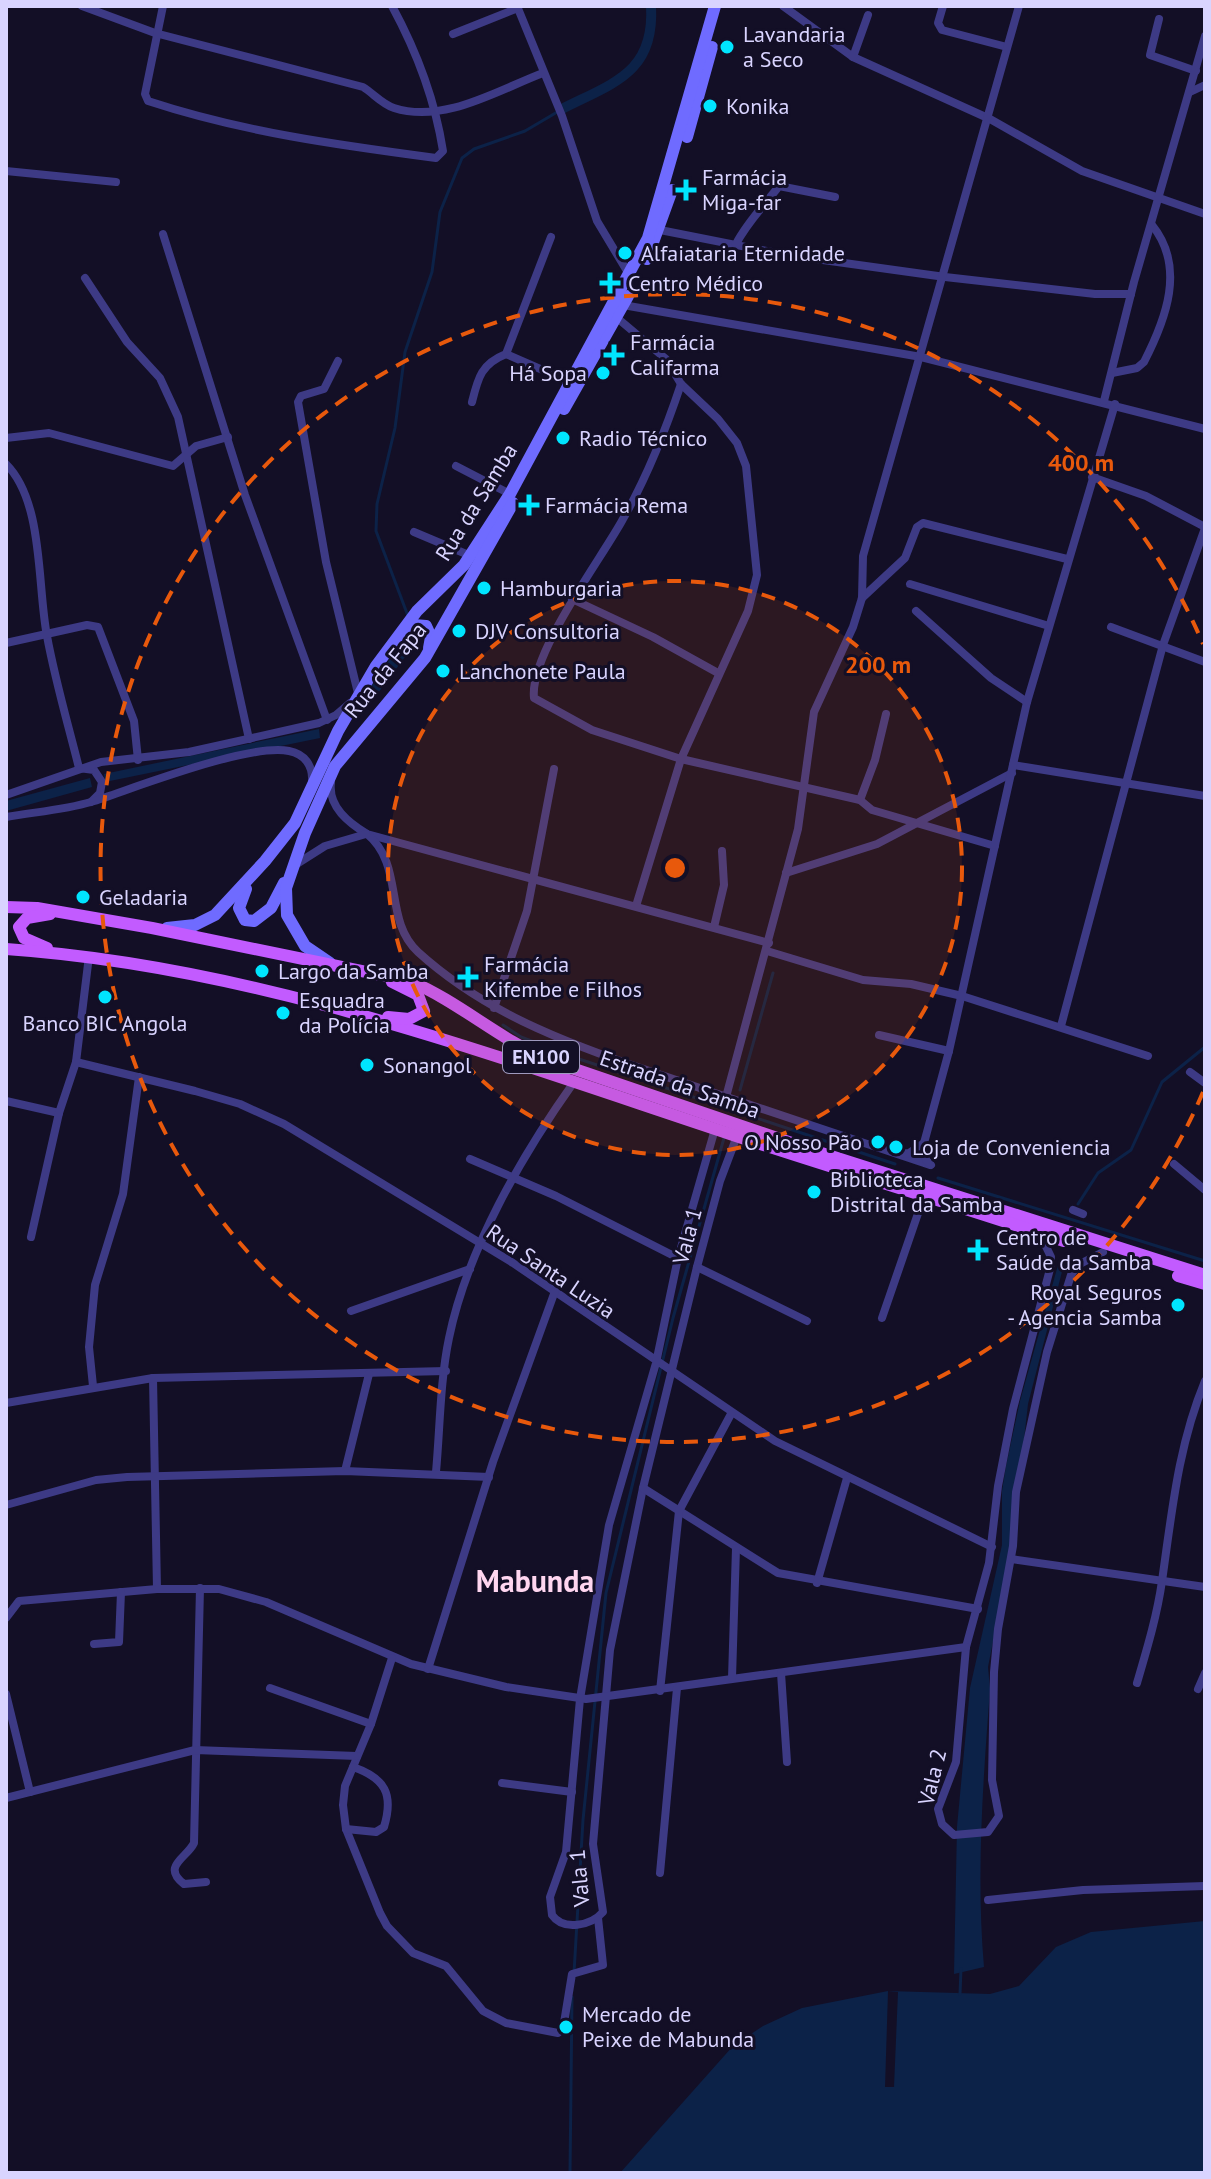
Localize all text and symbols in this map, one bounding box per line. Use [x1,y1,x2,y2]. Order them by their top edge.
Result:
place label: Lavandaria a Seco [743,20,845,73]
marker: Lavandaria a Seco [718,38,736,56]
place label: Konika [726,92,790,120]
marker: Konika [701,97,719,115]
place label: Farmácia Miga-far [702,163,787,216]
marker: Farmácia Miga-far [677,181,695,199]
place label: Alfaiataria Eternidade [641,239,845,267]
marker: Alfaiataria Eternidade [616,244,634,262]
place label: Centro Médico [628,269,763,297]
marker: Centro Médico [599,272,621,294]
place label: Farmácia Califarma [630,328,720,381]
marker: Farmácia Califarma [605,346,623,364]
place label: Há Sopa [509,359,587,387]
marker: Há Sopa [594,364,612,382]
place label: Radio Técnico [579,424,707,452]
marker: Radio Técnico [554,429,572,447]
street label: Rua da Samba [429,438,523,566]
text: 400 m [1048,447,1114,478]
place label: Farmácia Rema [545,491,688,519]
marker: Farmácia Rema [520,496,538,514]
place label: Hamburgaria [500,574,622,602]
marker: Hamburgaria [475,579,493,597]
street label: Rua da Fapa [338,616,432,724]
place label: DJV Consultoria [475,617,620,645]
marker: DJV Consultoria [450,622,468,640]
text: 200 m [845,649,911,680]
place label: Lanchonete Paula [459,657,626,685]
marker: Lanchonete Paula [434,662,452,680]
centre of rings [661,854,689,882]
place label: Geladaria [99,883,188,911]
marker: Geladaria [74,888,92,906]
place label: Farmácia Kifembe e Filhos [484,950,642,1003]
place label: Largo da Samba [278,957,429,985]
marker: Largo da Samba [253,962,271,980]
marker: Farmácia Kifembe e Filhos [459,968,477,986]
place label: Esquadra da Polícia [299,986,390,1039]
marker: Banco BIC Angola [96,988,114,1006]
marker: Esquadra da Polícia [274,1004,292,1022]
place label: Banco BIC Angola [23,1009,187,1037]
road number: EN100 [503,1041,579,1073]
street label: Estrada da Samba [596,1044,764,1124]
place label: Sonangol [383,1051,472,1079]
marker: Sonangol [358,1056,376,1074]
place label: O Nosso Pão [744,1128,862,1156]
marker: O Nosso Pão [869,1133,887,1151]
place label: Loja de Conveniencia [912,1133,1110,1161]
marker: Loja de Conveniencia [887,1138,905,1156]
place label: Biblioteca Distrital da Samba [830,1165,1003,1218]
marker: Biblioteca Distrital da Samba [805,1183,823,1201]
street label: Vala 1 [666,1205,708,1268]
street label: Rua Santa Luzia [481,1218,621,1324]
place label: Centro de Saúde da Samba [996,1223,1151,1276]
marker: Centro de Saúde da Samba [967,1239,989,1261]
place label: Royal Seguros - Agencia Samba [1007,1278,1162,1331]
marker: Royal Seguros - Agencia Samba [1169,1296,1187,1314]
district label: Mabunda [476,1561,594,1600]
street label: Vala 2 [911,1746,953,1809]
street label: Vala 1 [563,1848,596,1909]
place label: Mercado de Peixe de Mabunda [582,2000,754,2053]
marker: Mercado de Peixe de Mabunda [557,2018,575,2036]

